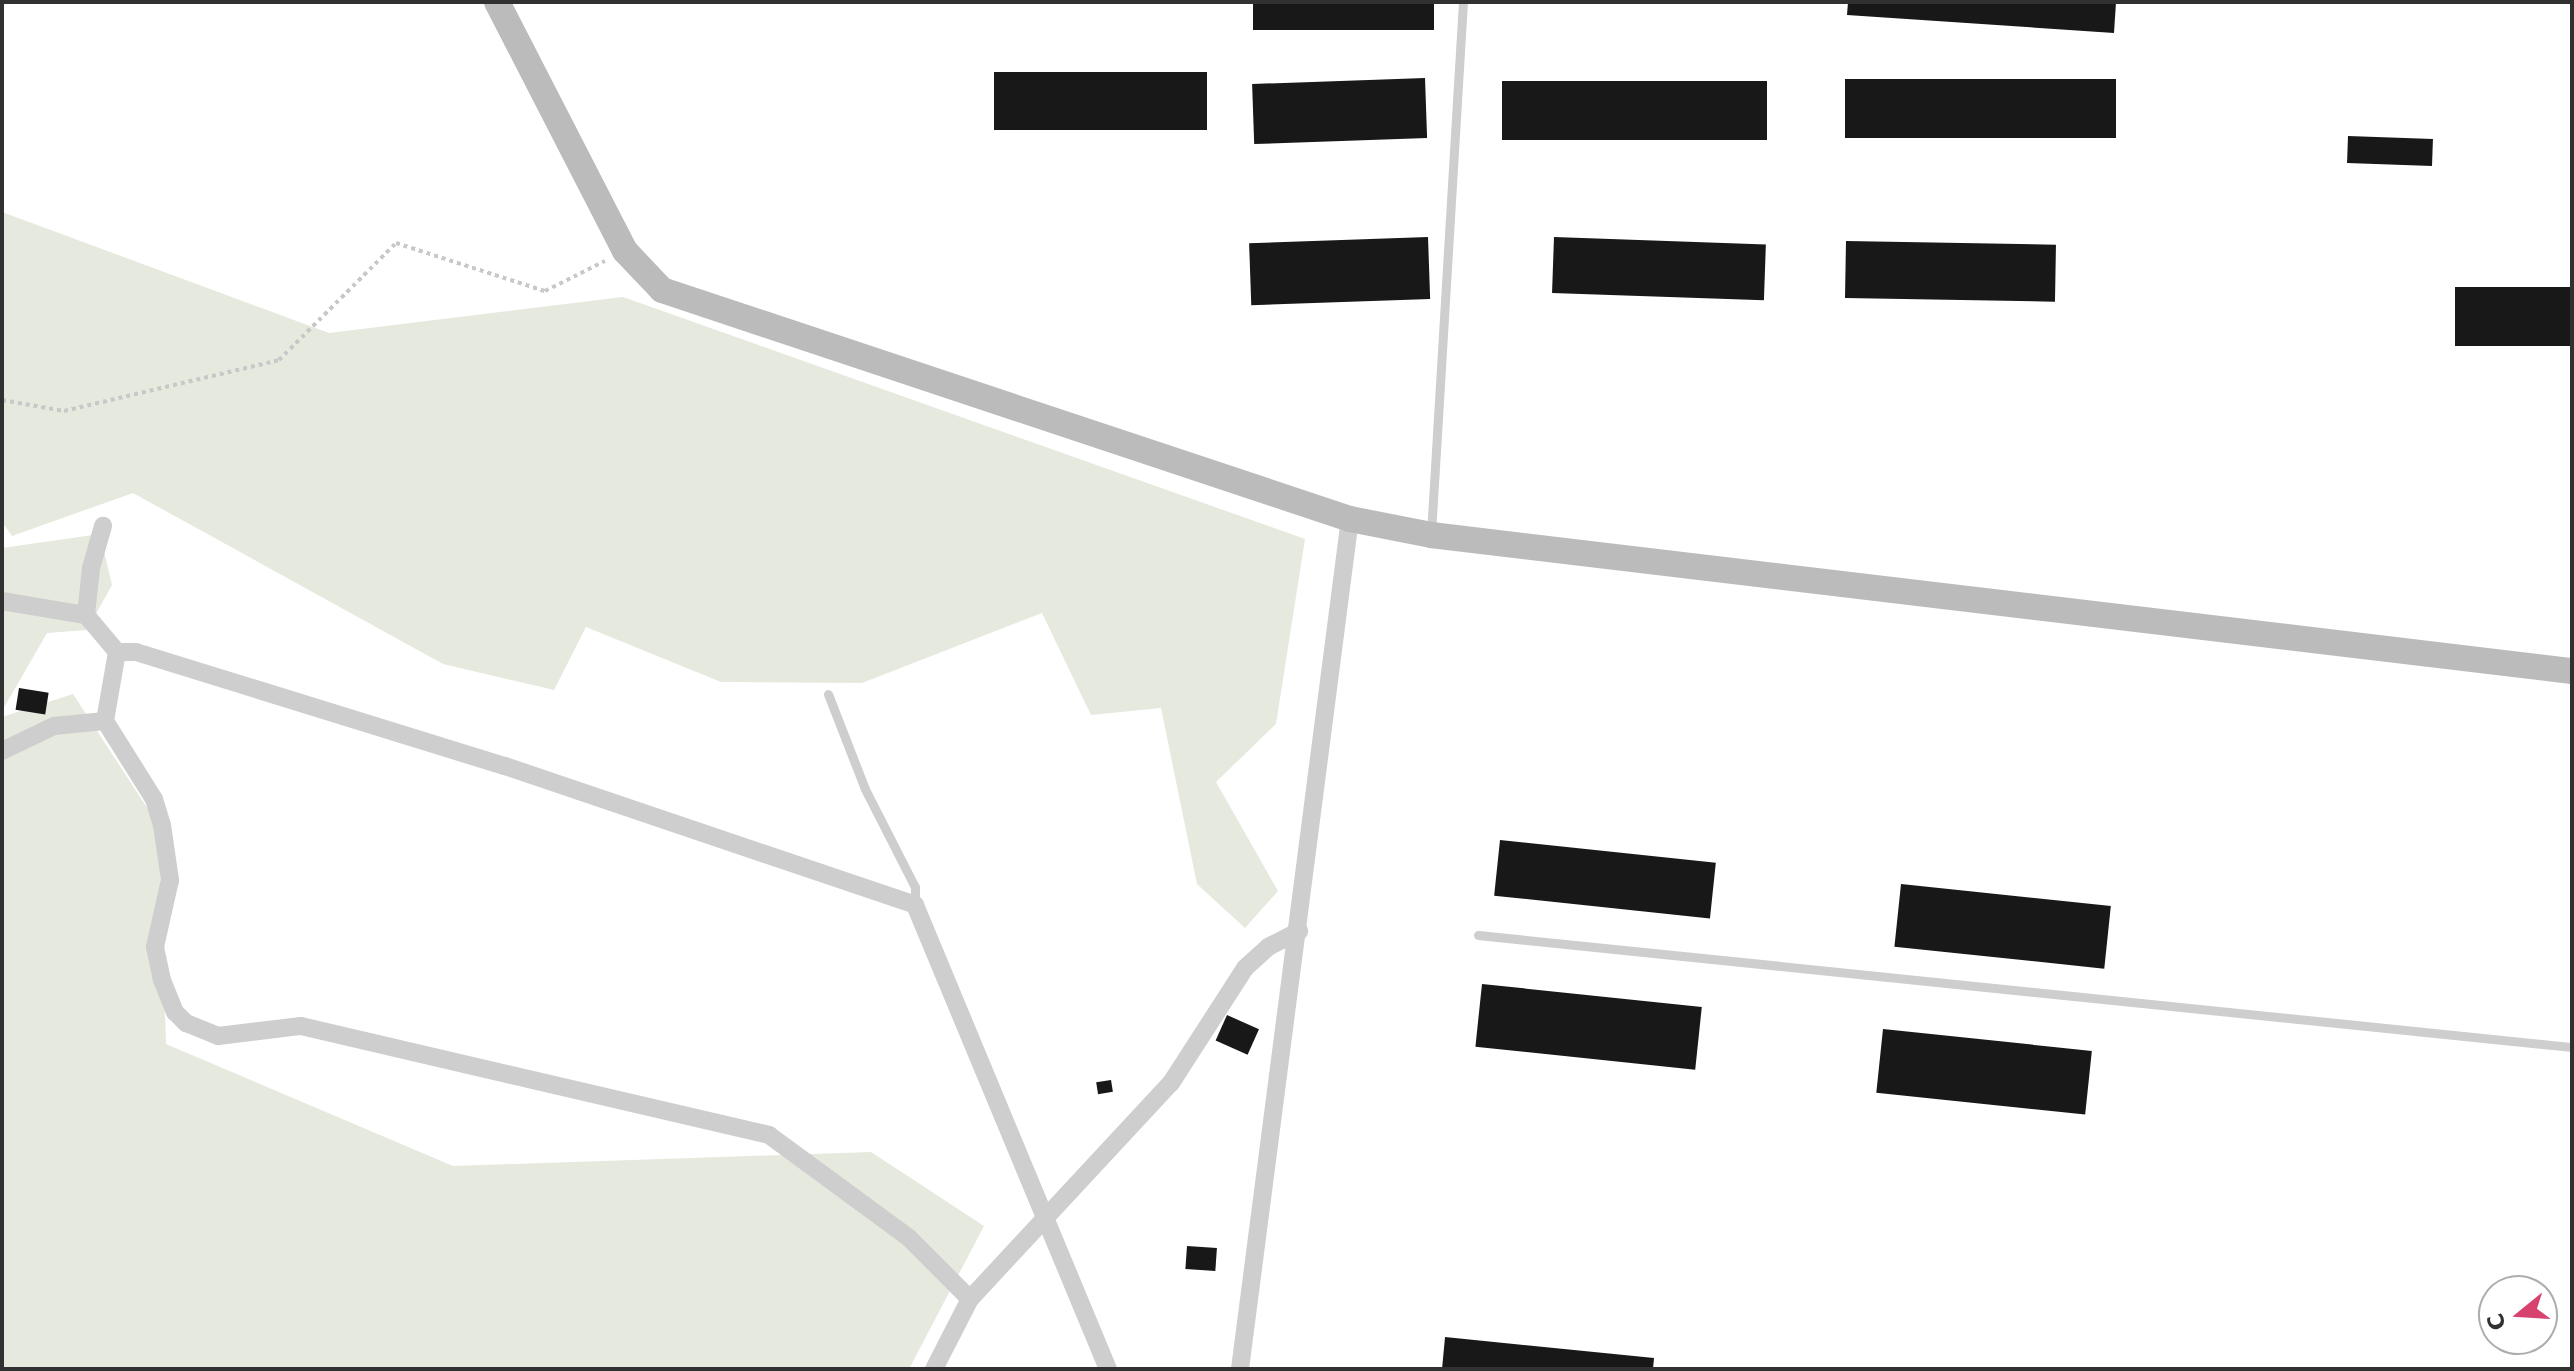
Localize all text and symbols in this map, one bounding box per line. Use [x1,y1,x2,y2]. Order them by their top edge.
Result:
north arrow [2478,1275,2558,1355]
text: С [2482,1310,2511,1333]

